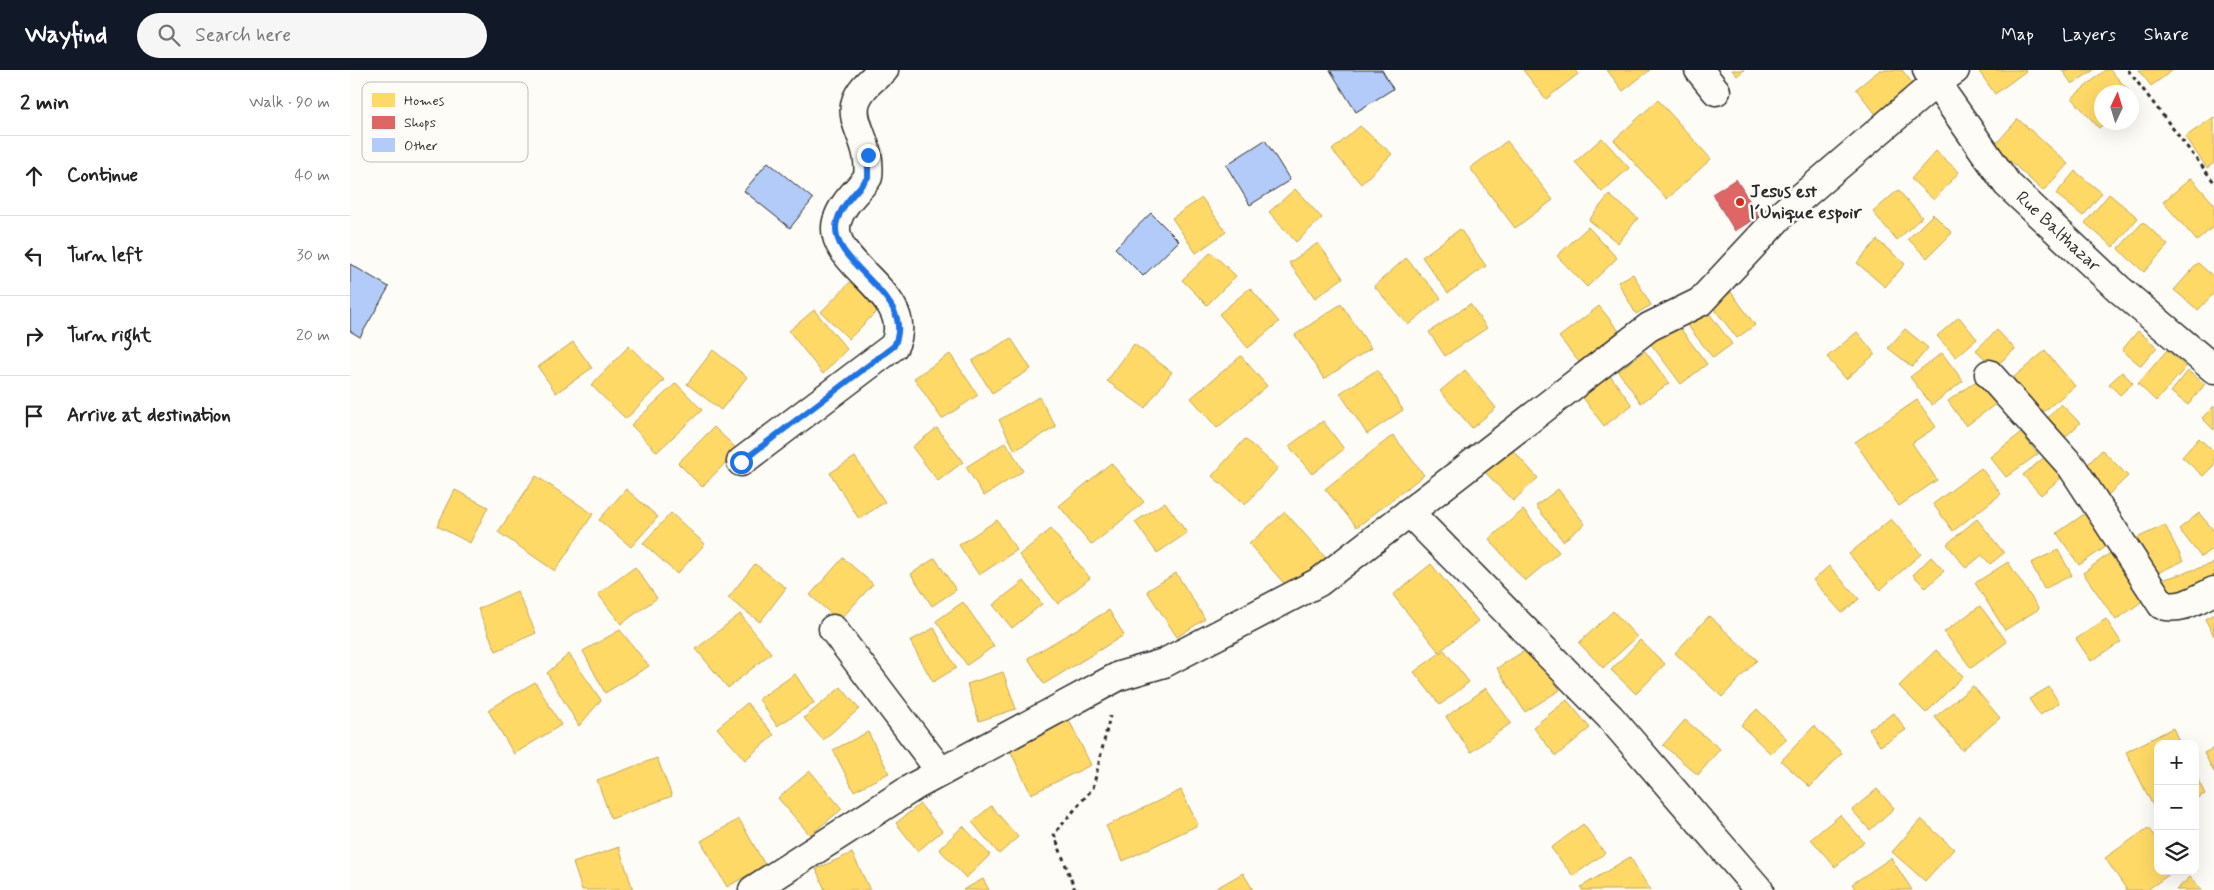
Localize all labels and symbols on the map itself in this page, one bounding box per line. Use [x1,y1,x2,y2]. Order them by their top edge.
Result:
legend [362,82,528,162]
north arrow [2094,85,2139,130]
text: Homes [404,92,445,110]
text: Shops [404,114,436,132]
text: Other [404,137,438,155]
route end [857,144,880,167]
place label: Jesus est l´Unique espoir [1750,180,1862,225]
street label: Rue Balthazar [2010,186,2106,278]
marker: Jesus est l´Unique espoir [1734,196,1746,208]
route start [730,451,753,474]

